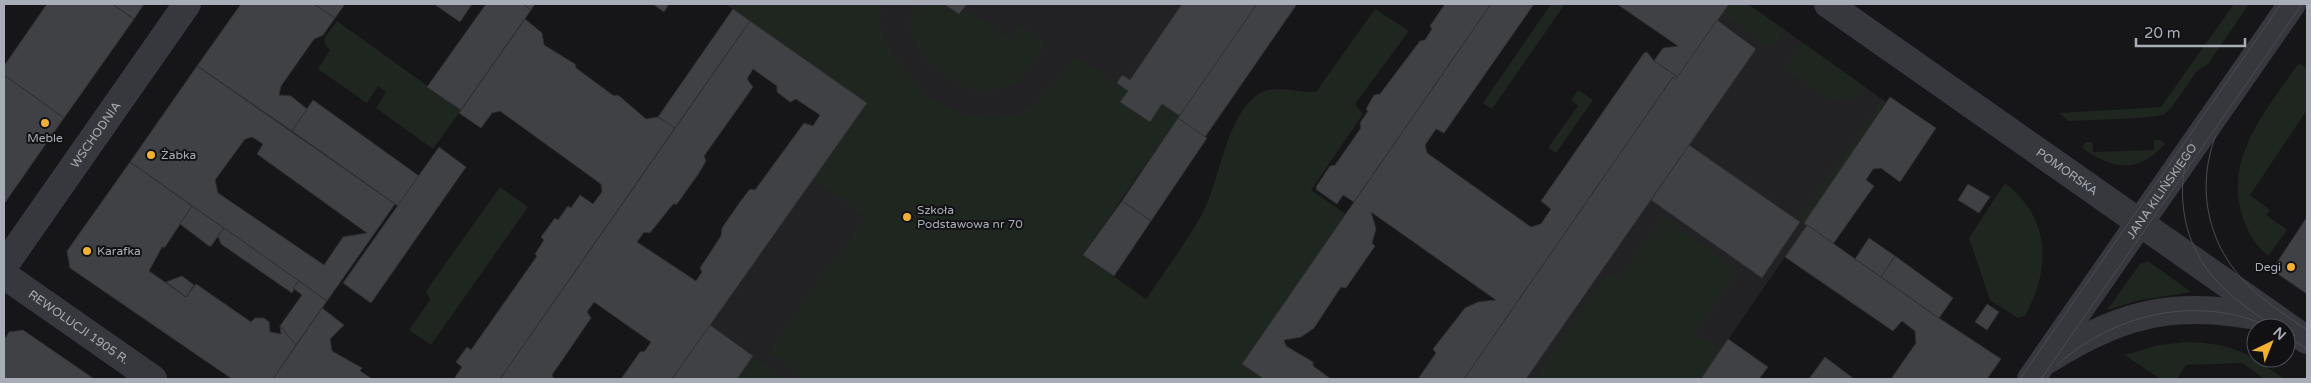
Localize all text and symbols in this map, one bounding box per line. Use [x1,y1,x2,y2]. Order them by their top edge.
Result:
scale bar [2136,15,2245,47]
text: 20 m [2144,24,2181,42]
street label: WSCHODNIA [68,99,124,171]
marker: Meble [39,117,51,129]
place label: Meble [27,131,63,145]
street label: JANA KILIŃSKIEGO [2124,140,2200,241]
street label: POMORSKA [2034,145,2101,198]
place label: Żabka [161,148,196,162]
marker: Żabka [145,149,157,161]
place label: Szkoła Podstawowa nr 70 [917,203,1023,231]
marker: Szkoła Podstawowa nr 70 [901,211,913,223]
place label: Karafka [97,244,141,258]
marker: Karafka [81,245,93,257]
place label: Degi [2255,260,2281,274]
marker: Degi [2285,261,2297,273]
street label: REWOLUCJI 1905 R. [26,287,132,367]
north arrow [2246,318,2296,368]
text: N [2270,324,2289,344]

